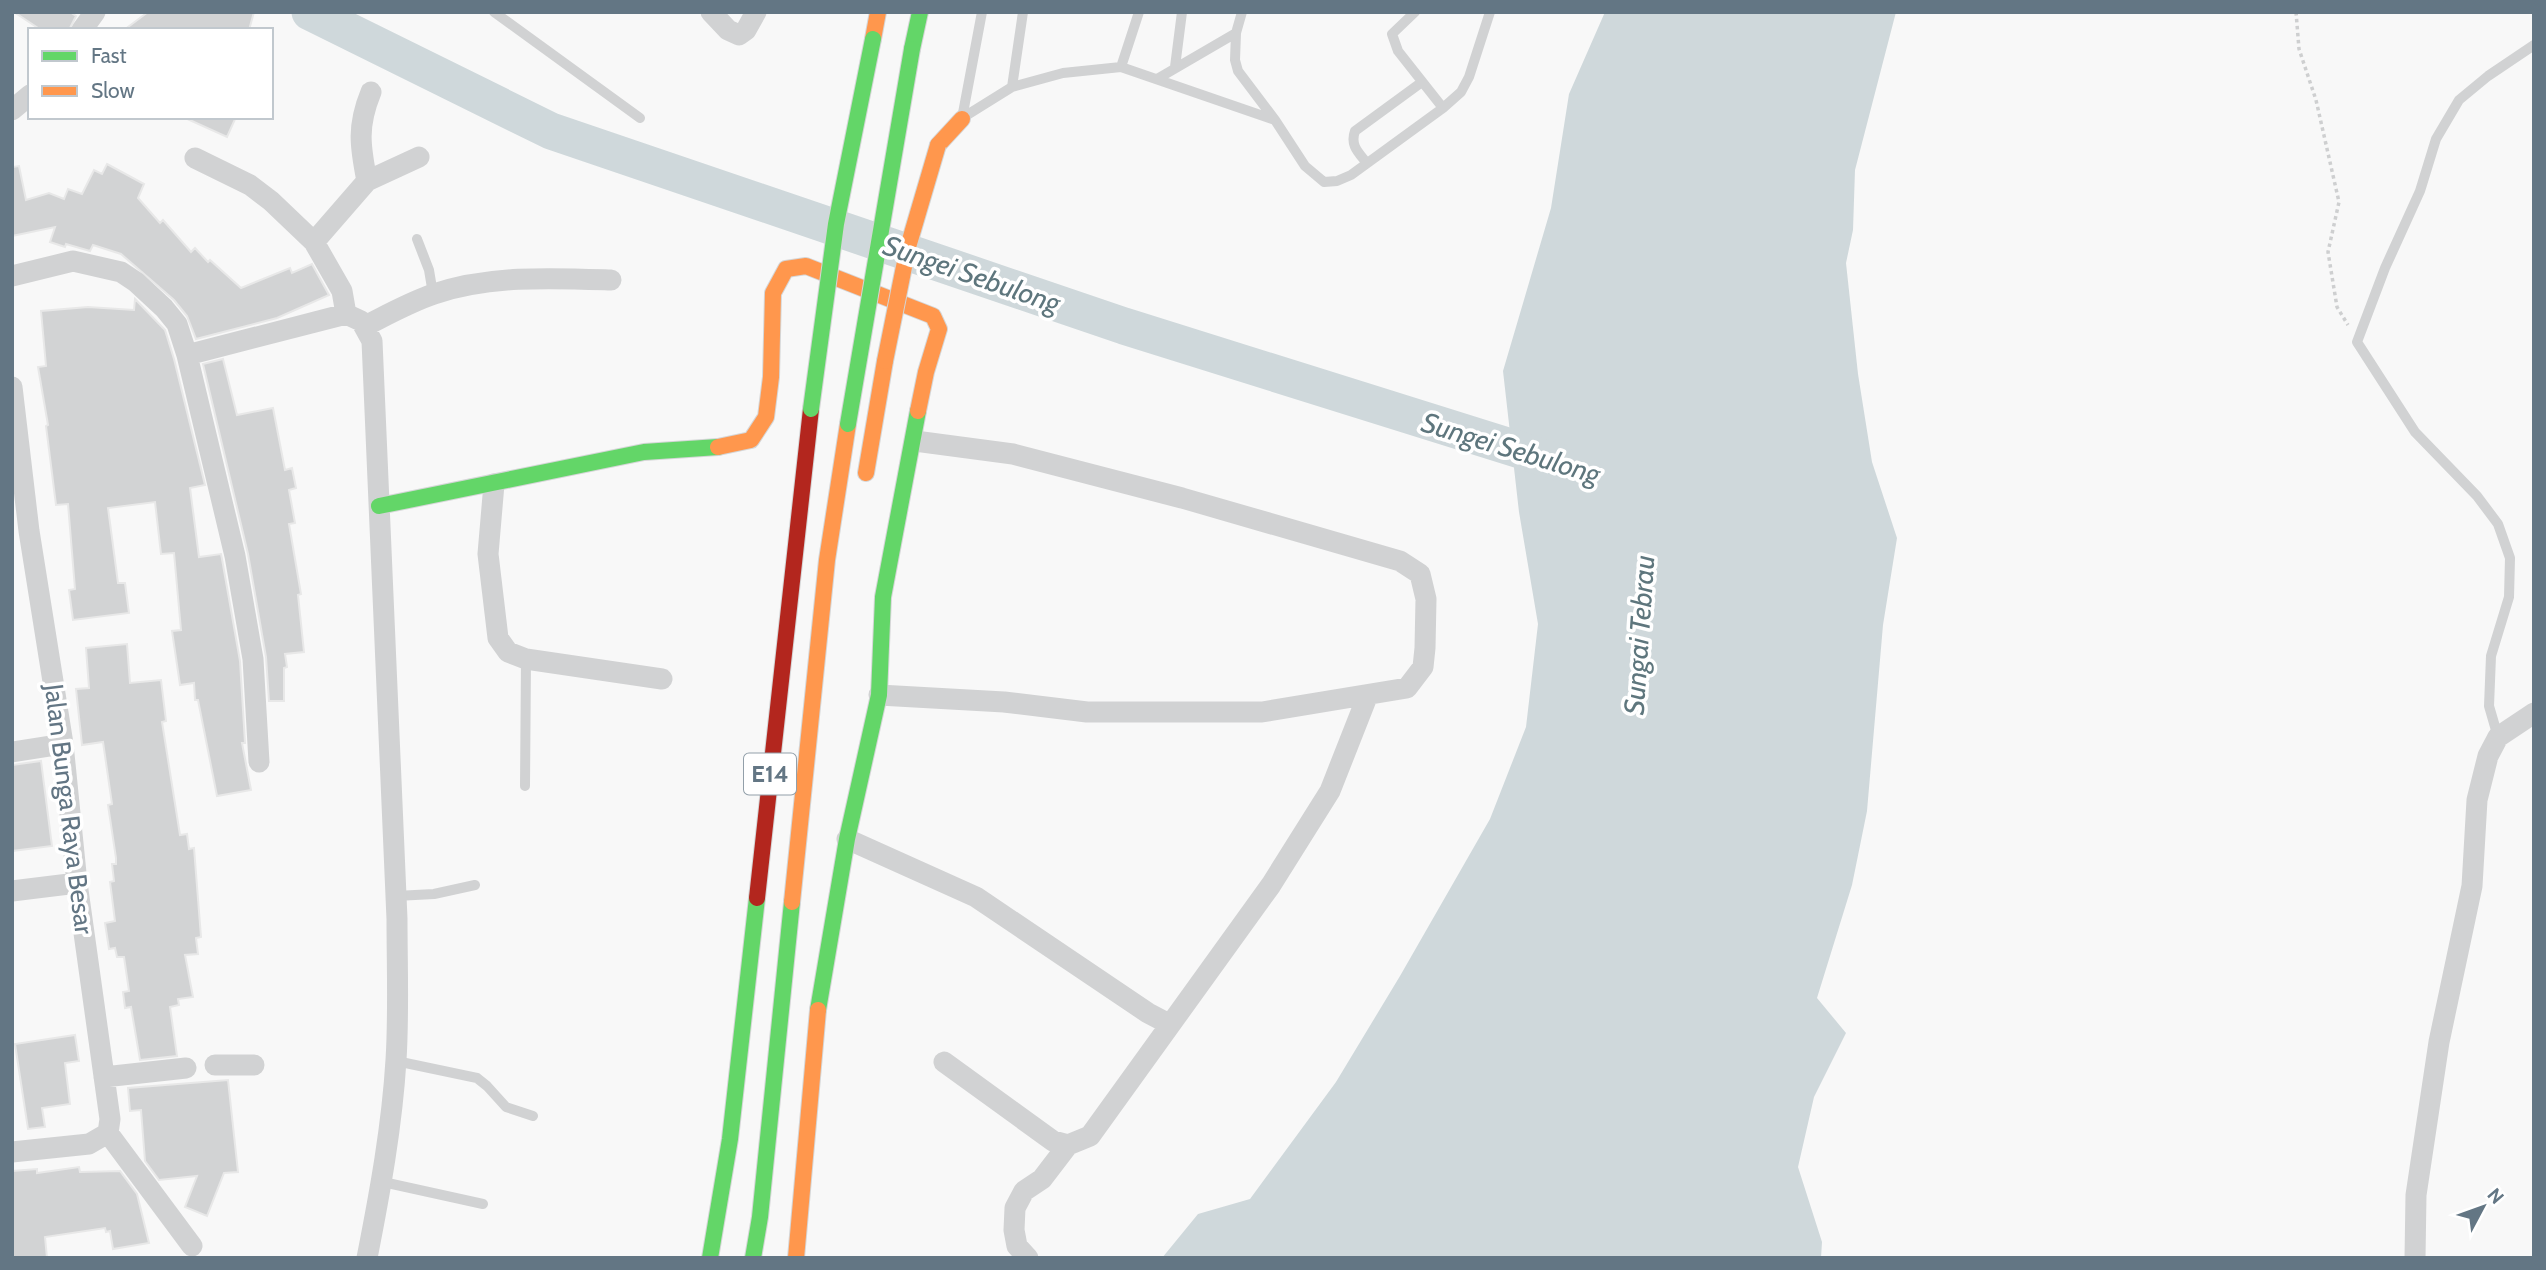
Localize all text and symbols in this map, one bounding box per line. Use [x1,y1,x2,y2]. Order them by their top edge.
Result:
legend [28,28,273,119]
text: Fast [91,43,127,68]
text: Slow [91,78,135,103]
water label: Sungei Sebulong [879,228,1066,321]
water label: Sungei Sebulong [1418,405,1605,492]
water label: Sungai Tebrau [1616,554,1662,716]
street label: Jalan Bunga Raya Besar [38,681,100,937]
road number: E14 [744,754,796,794]
north arrow [2448,1172,2518,1242]
text: N [2482,1184,2509,1209]

